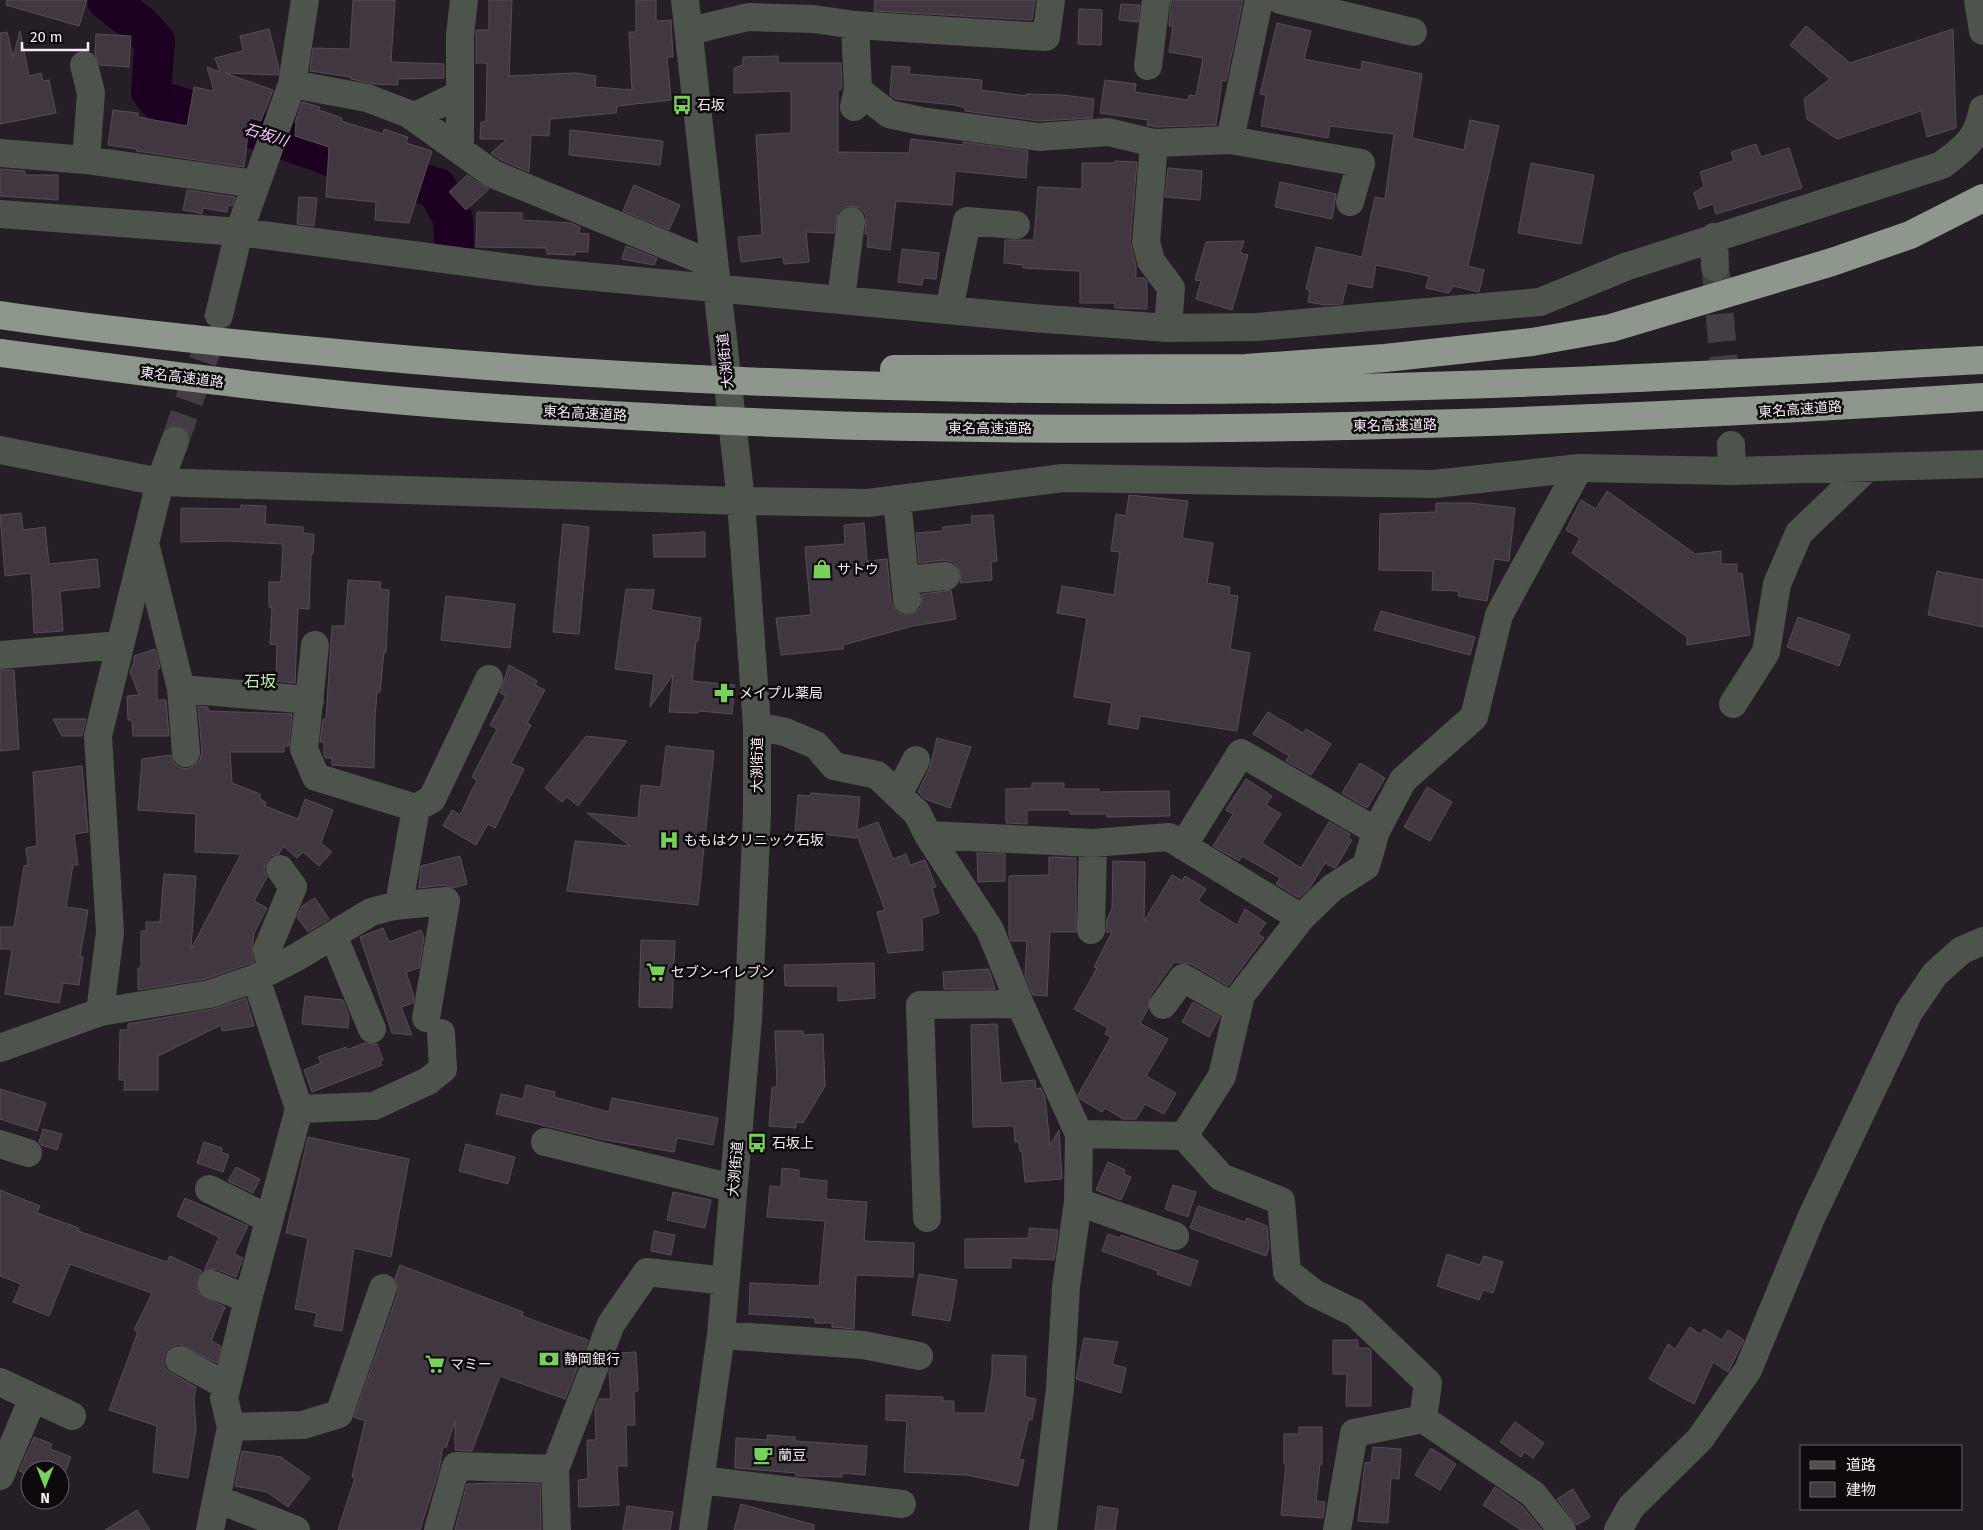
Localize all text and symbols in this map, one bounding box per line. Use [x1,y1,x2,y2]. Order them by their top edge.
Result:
scale bar [22,20,89,52]
text: 20 m [30,28,63,46]
bus stop icon: 石坂 [671,94,693,116]
place label: 石坂 [697,97,725,114]
water label: 石坂川 [242,120,292,151]
street label: 大渕街道 [714,332,737,390]
street label: 東名高速道路 [139,364,225,391]
street label: 東名高速道路 [1758,398,1843,421]
street label: 東名高速道路 [543,403,627,424]
street label: 東名高速道路 [1353,416,1437,435]
street label: 東名高速道路 [948,420,1032,437]
shop icon: サトウ [811,558,833,580]
place label: サトウ [837,561,879,578]
district label: 石坂 [244,672,276,691]
pharmacy icon: メイプル薬局 [713,682,735,704]
place label: メイプル薬局 [739,685,823,702]
street label: 大渕街道 [749,737,766,793]
hospital icon: ももはクリニック石坂 [658,829,680,851]
place label: ももはクリニック石坂 [684,832,824,849]
supermarket icon: セブン-イレブン [645,961,667,983]
place label: セブン-イレブン [671,964,775,981]
bus stop icon: 石坂上 [746,1132,768,1154]
place label: 石坂上 [772,1135,814,1152]
street label: 大渕街道 [725,1140,746,1198]
bank icon: 静岡銀行 [538,1348,560,1370]
place label: 静岡銀行 [564,1351,620,1368]
supermarket icon: マミー [424,1353,446,1375]
place label: マミー [450,1356,492,1373]
cafe icon: 蘭豆 [752,1444,774,1466]
legend [1800,1445,1963,1510]
place label: 蘭豆 [778,1447,806,1464]
text: 道路 [1846,1456,1876,1474]
north arrow [20,1460,70,1510]
text: 建物 [1846,1481,1876,1499]
text: N [40,1489,50,1506]

